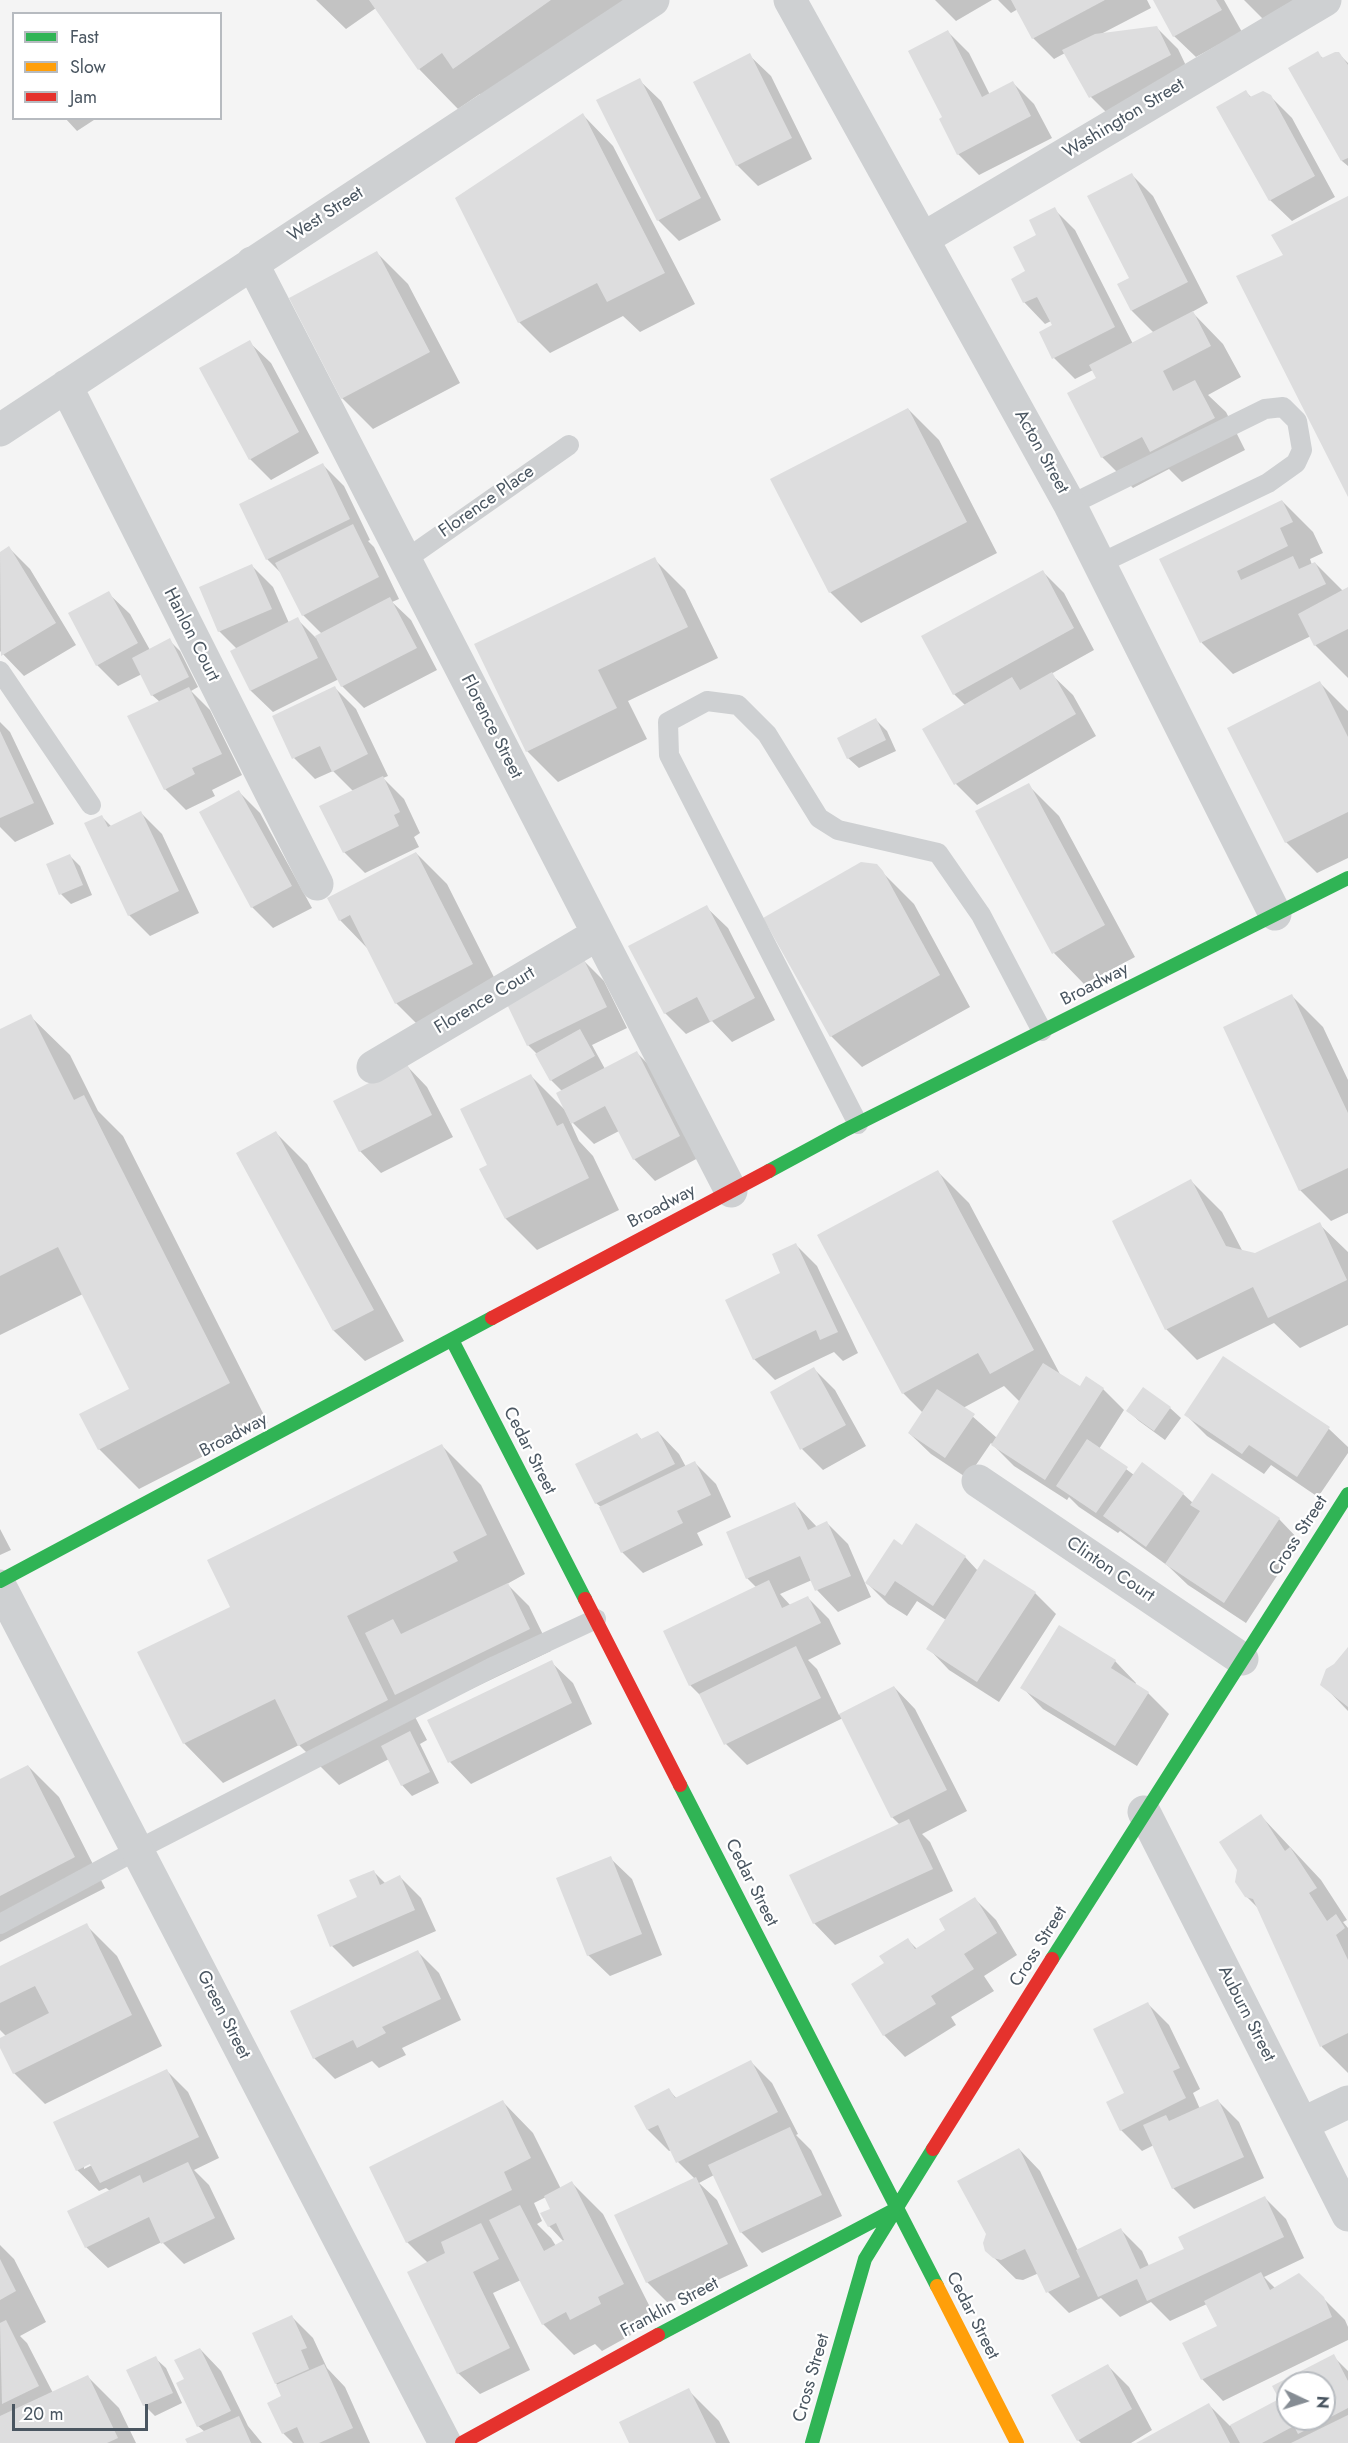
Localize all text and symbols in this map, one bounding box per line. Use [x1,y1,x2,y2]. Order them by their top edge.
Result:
legend [12,12,222,120]
text: Fast [70,24,99,50]
text: Slow [70,54,106,80]
street label: Washington Street [1059,74,1189,164]
text: Jam [70,84,97,110]
street label: West Street [284,183,368,247]
street label: Acton Street [1009,406,1073,498]
street label: Florence Place [435,461,539,543]
street label: Hanlon Court [158,585,224,685]
street label: Florence Street [456,671,526,783]
street label: Broadway [1057,959,1133,1011]
street label: Florence Court [431,963,539,1039]
street label: Broadway [625,1180,699,1234]
street label: Cedar Street [498,1404,560,1498]
street label: Broadway [197,1409,271,1463]
street label: Cross Street [1265,1492,1333,1580]
street label: Clinton Court [1062,1533,1158,1607]
street label: Cedar Street [720,1836,782,1930]
street label: Cross Street [1006,1903,1072,1991]
street label: Auburn Street [1213,1962,1279,2066]
street label: Green Street [192,1967,254,2063]
street label: Cedar Street [941,2269,1003,2363]
street label: Franklin Street [617,2273,723,2343]
street label: Cross Street [789,2331,835,2425]
north arrow [1276,2371,1336,2431]
scale bar [15,2392,152,2430]
text: N [1311,2395,1334,2409]
text: 20 m [23,2401,63,2427]

